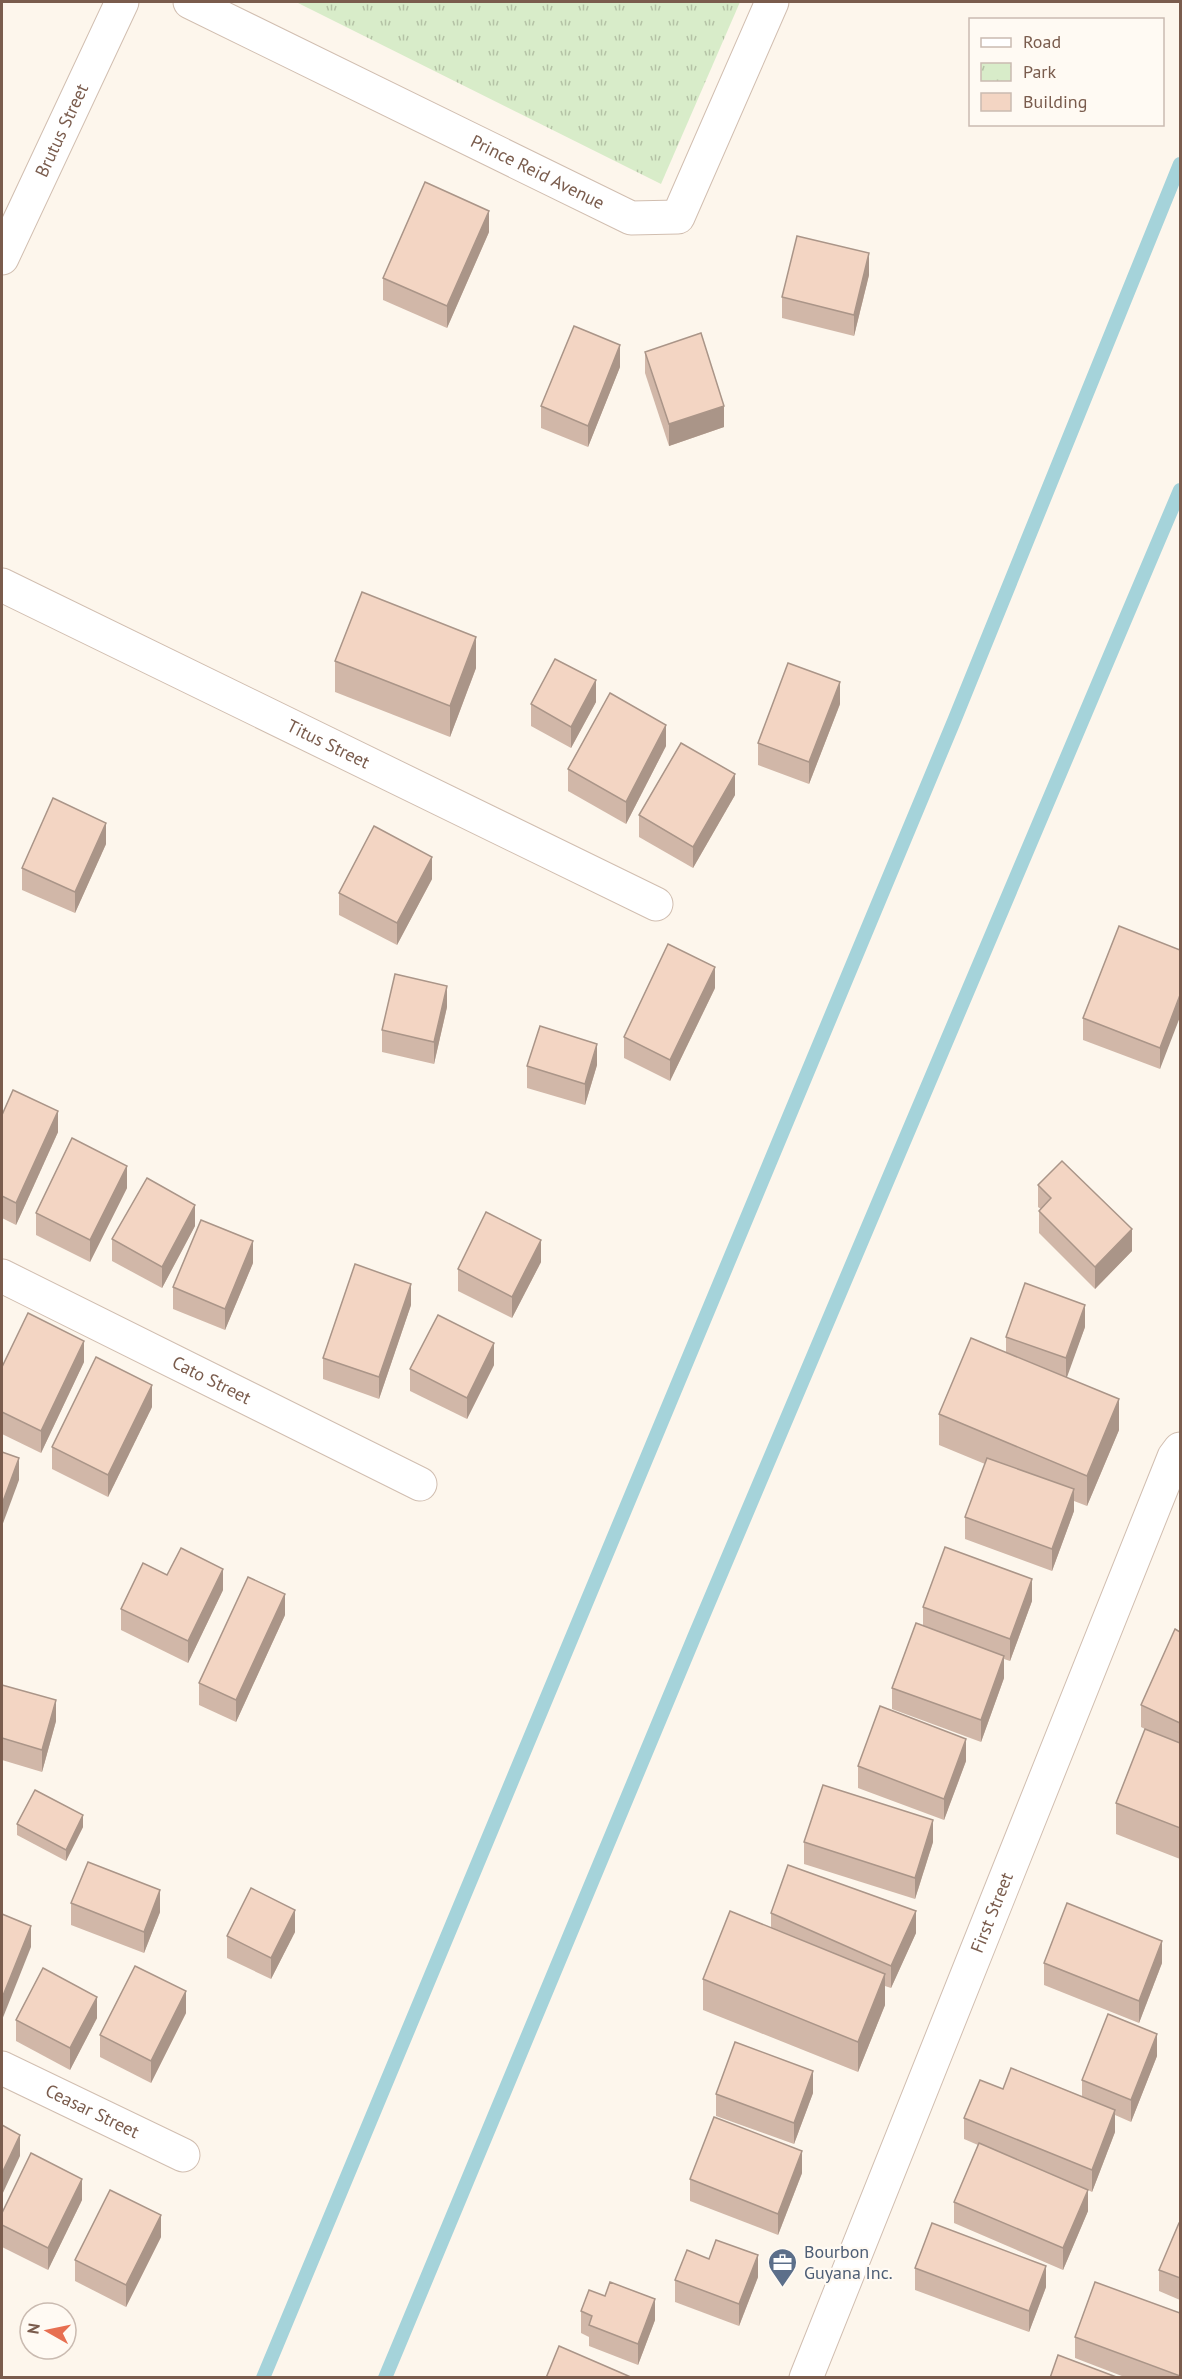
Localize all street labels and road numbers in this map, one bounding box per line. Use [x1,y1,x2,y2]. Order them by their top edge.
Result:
street label: Brutus Street [30,80,93,181]
street label: Prince Reid Avenue [467,129,608,214]
street label: Titus Street [283,714,374,774]
street label: Cato Street [168,1351,255,1409]
street label: First Street [965,1869,1018,1956]
street label: Ceasar Street [42,2079,143,2143]

